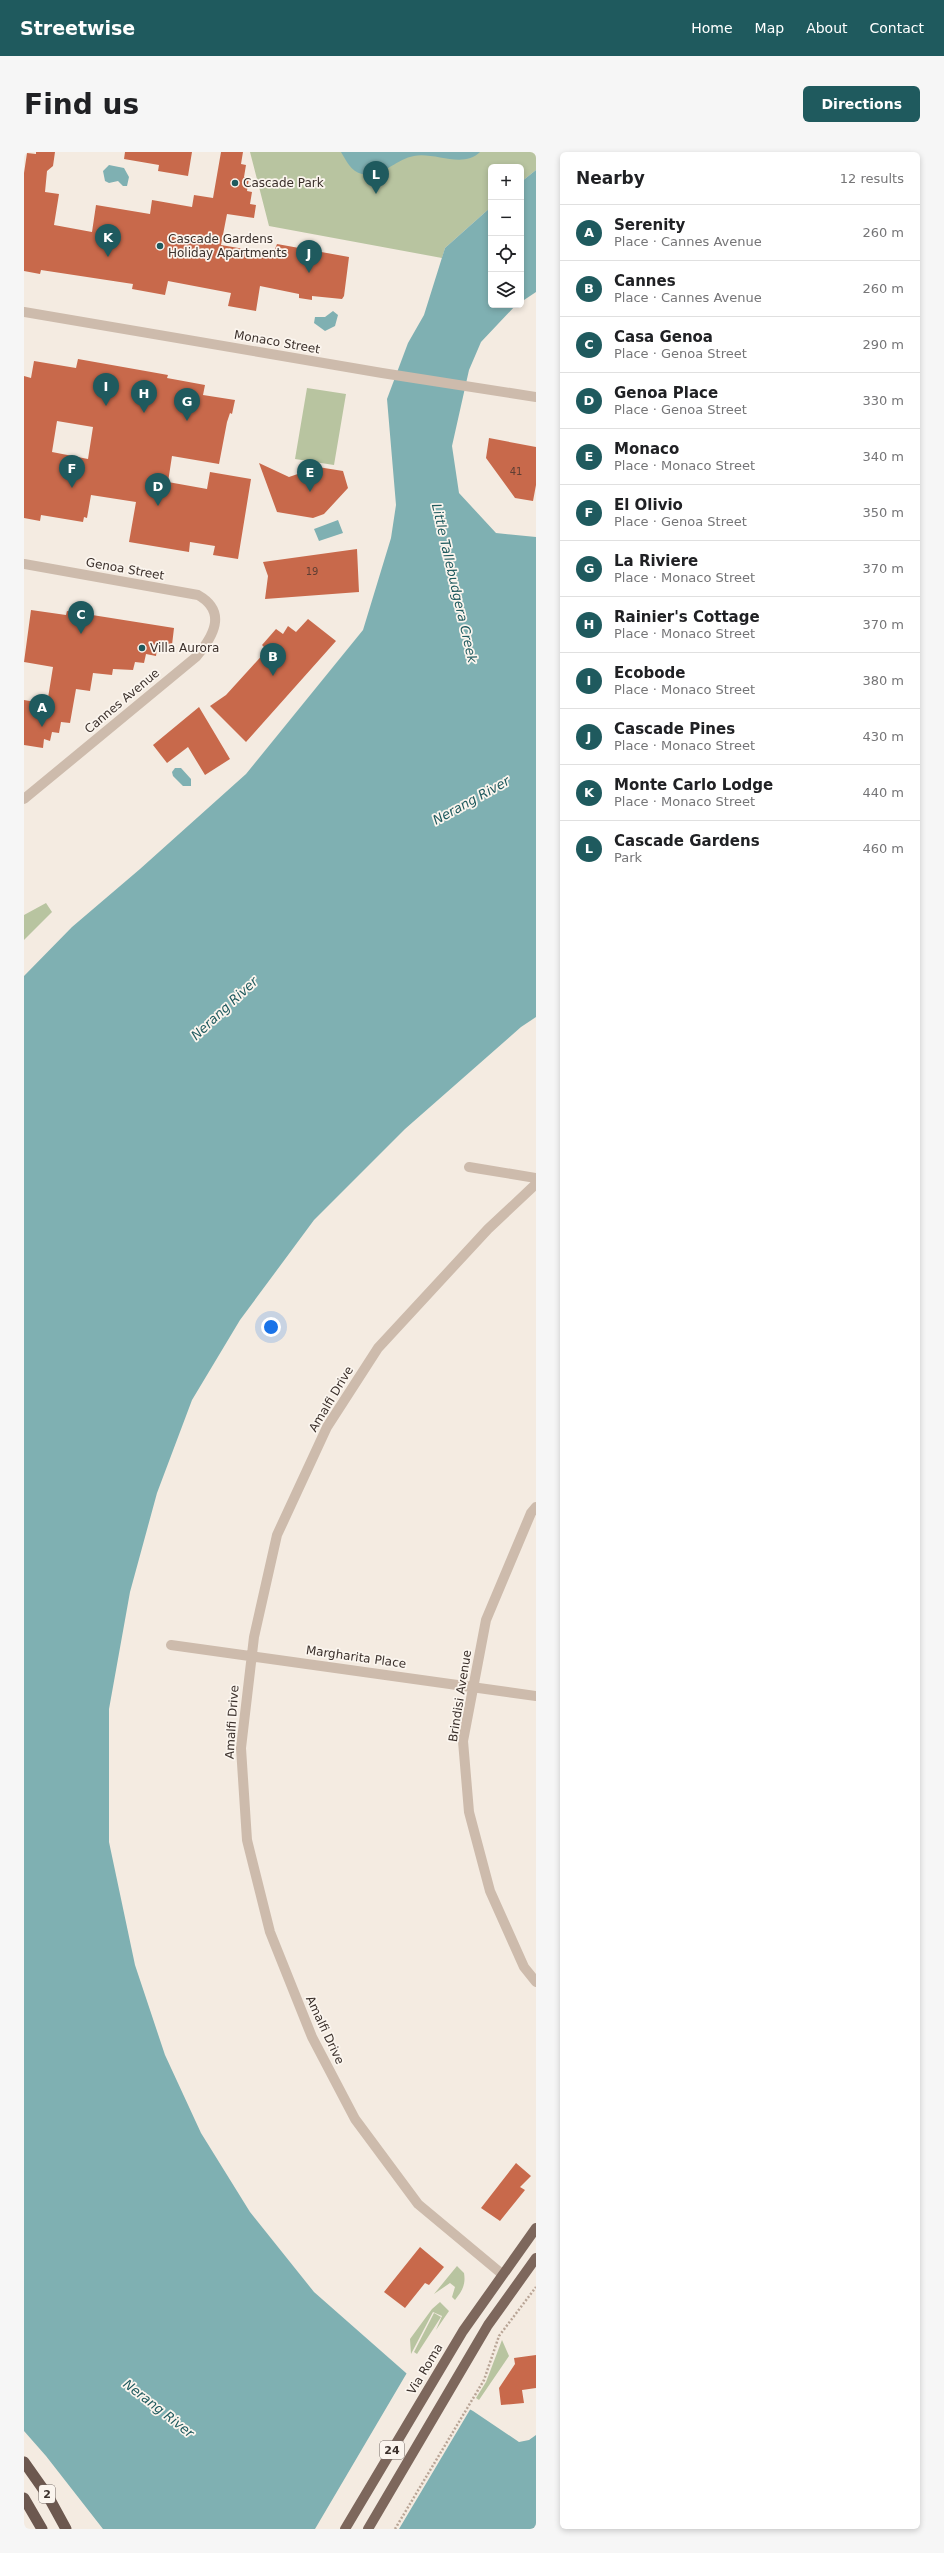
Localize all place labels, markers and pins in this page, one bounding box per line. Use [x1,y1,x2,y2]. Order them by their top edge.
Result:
pin: L [363,161,389,194]
place label: Cascade Park [243,176,324,190]
marker: Cascade Park [230,178,240,188]
pin: K [95,224,121,257]
place label: Cascade Gardens Holiday Apartments [168,232,287,260]
pin: J [296,240,322,273]
marker: Cascade Gardens Holiday Apartments [155,241,165,251]
pin: I [93,373,119,406]
pin: H [131,380,157,413]
pin: G [174,388,200,421]
pin: F [59,455,85,488]
pin: E [297,459,323,492]
pin: D [145,473,171,506]
pin: C [68,601,94,634]
place label: Villa Aurora [150,641,219,655]
marker: Villa Aurora [137,643,147,653]
pin: B [260,643,286,676]
pin: A [29,694,55,727]

